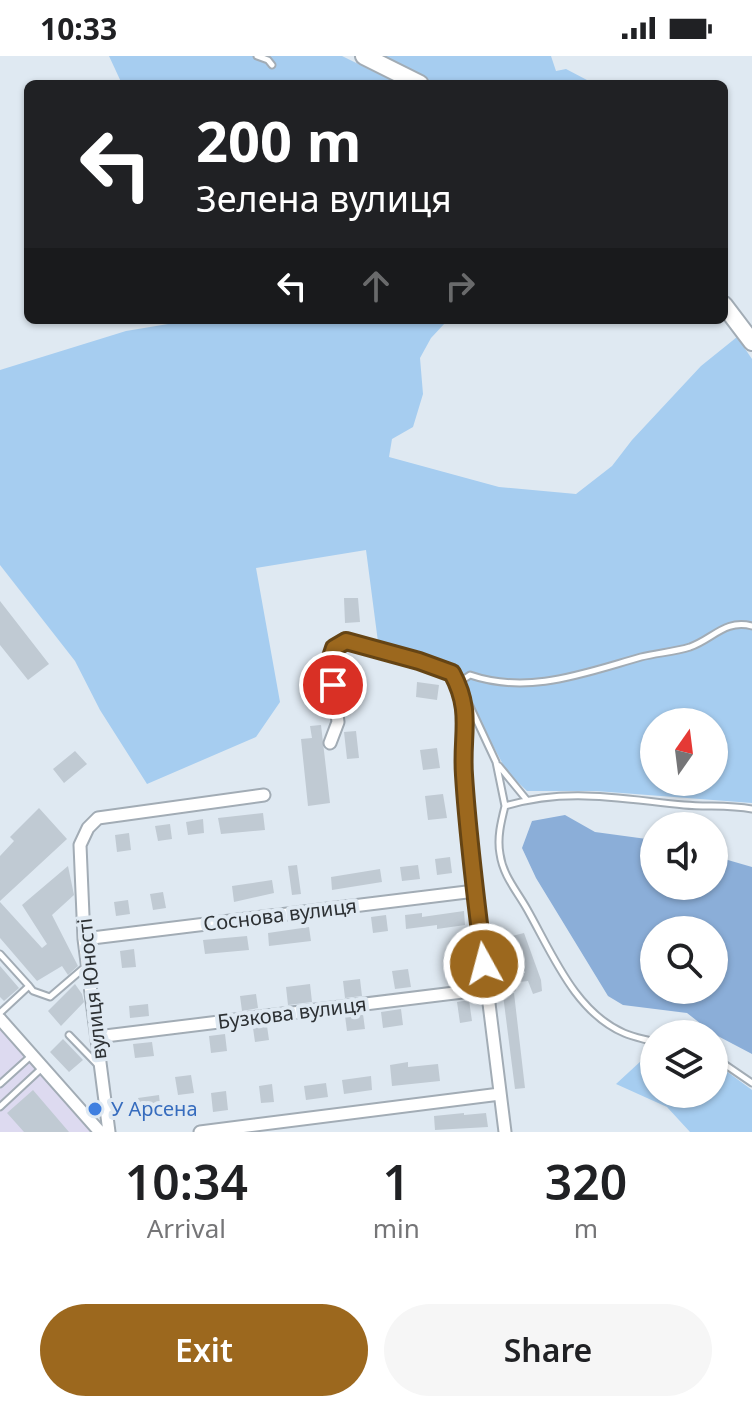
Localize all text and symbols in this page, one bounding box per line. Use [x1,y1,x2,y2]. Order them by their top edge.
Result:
text: 10:33 [40,8,117,49]
text: 200 m [196,102,361,178]
icon: left [64,112,168,216]
text: Зелена вулиця [196,174,452,223]
icon: left [270,264,314,308]
icon: ahead [354,264,398,308]
icon: right [438,264,482,308]
pin [299,651,367,719]
icon: arrive [311,663,355,707]
north arrow [640,708,728,796]
map controls [640,708,728,1108]
button: sound [640,812,728,900]
street label: Соснова вулиця [202,892,358,937]
button: search [640,916,728,1004]
street label: вулиця Юності [71,917,112,1061]
position arrow [442,922,526,1006]
street label: Бузкова вулиця [216,990,368,1035]
button: layers [640,1020,728,1108]
place label: У Арсена [111,1095,198,1122]
marker: У Арсена [86,1100,104,1118]
text: 10:34 [125,1149,248,1214]
text: 1 [383,1149,410,1214]
text: 320 [545,1149,627,1214]
text: Arrival [147,1210,226,1246]
text: min [373,1210,420,1246]
text: m [574,1210,598,1246]
button: Exit [40,1304,368,1396]
button: Share [384,1304,712,1396]

